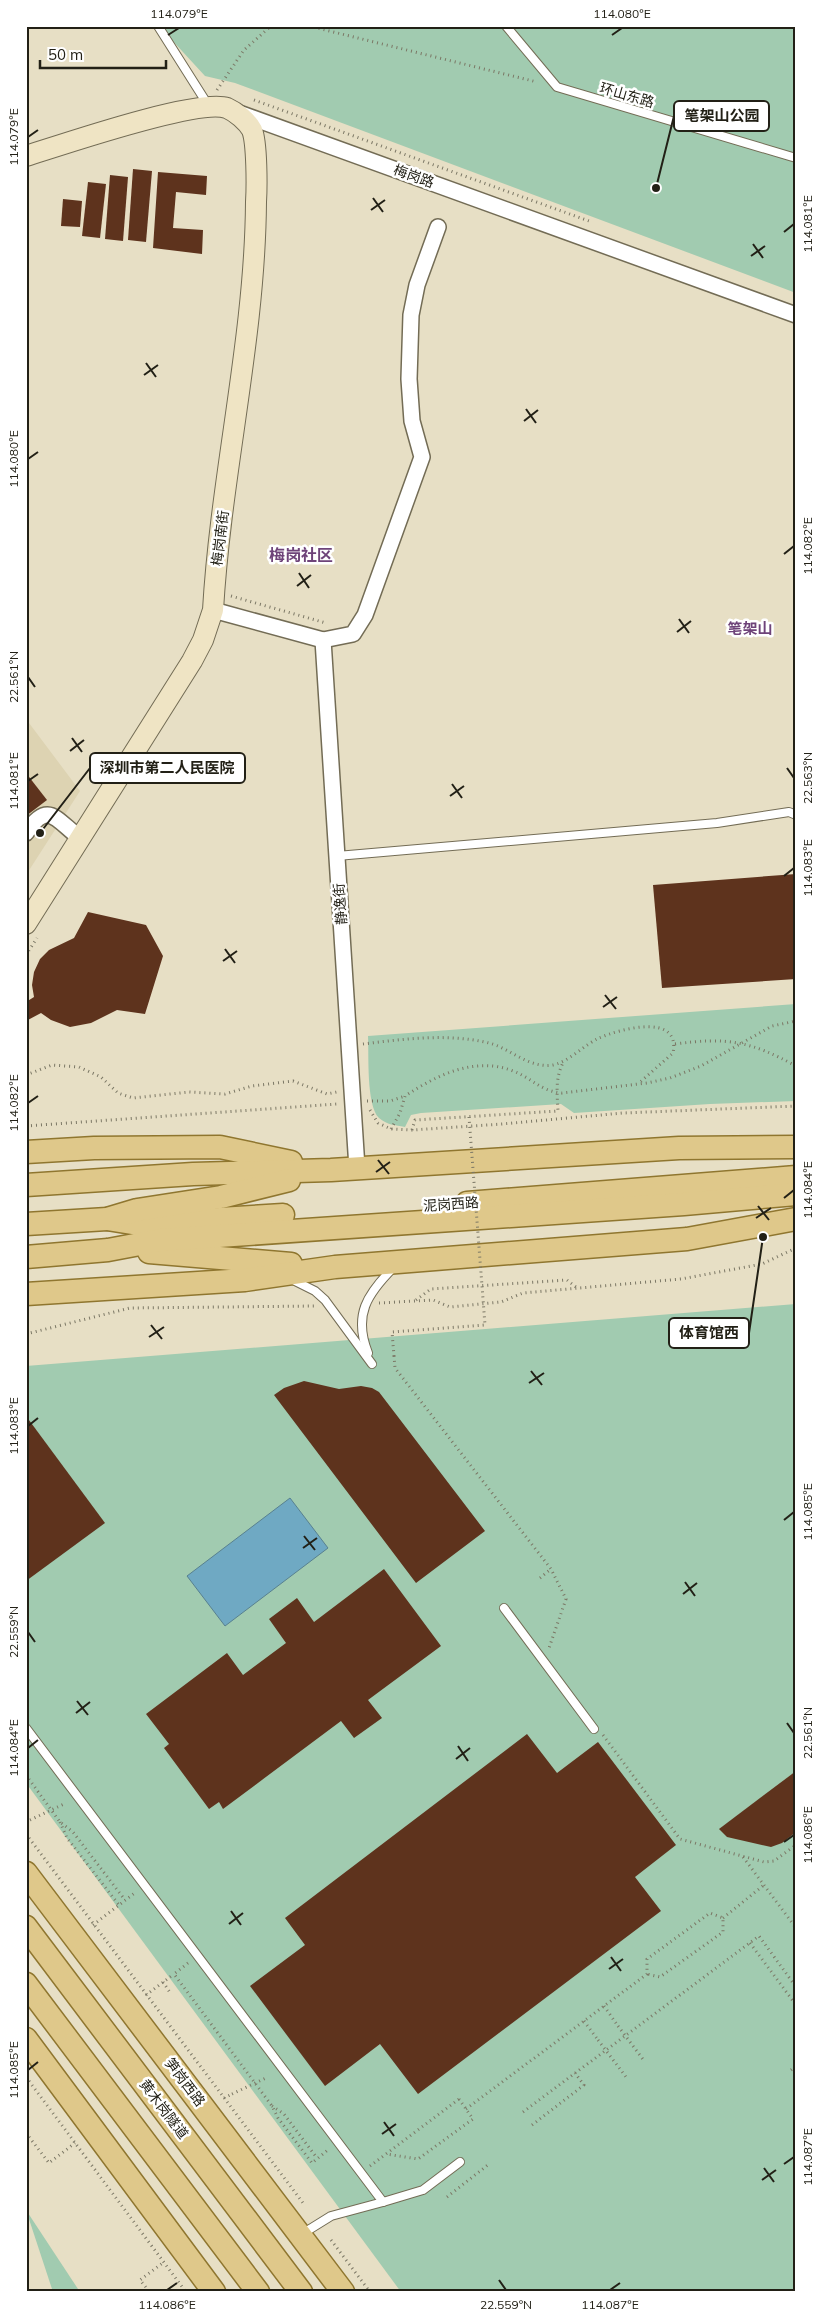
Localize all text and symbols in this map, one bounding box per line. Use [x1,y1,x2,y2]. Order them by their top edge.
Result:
text: 114.079°E [150,6,208,21]
text: 114.080°E [593,6,651,21]
scale bar [40,38,166,70]
text: 50 m [48,45,83,64]
street label: 环山东路 [598,79,656,111]
callout: 笔架山公园 [674,101,769,131]
text: 笔架山公园 [684,106,760,125]
text: 114.079°E [6,108,21,166]
street label: 梅岗路 [391,160,437,192]
text: 114.081°E [800,195,815,253]
text: 114.080°E [6,430,21,488]
street label: 梅岗南街 [208,509,232,567]
text: 114.082°E [800,517,815,575]
district label: 梅岗社区 [269,545,333,565]
district label: 笔架山 [727,619,773,638]
text: 22.561°N [6,651,21,703]
text: 114.081°E [6,752,21,810]
text: 22.563°N [800,752,815,804]
callout: 深圳市第二人民医院 [90,753,245,783]
text: 深圳市第二人民医院 [99,758,235,777]
text: 114.083°E [800,839,815,897]
street label: 静逸街 [330,882,350,926]
text: 114.082°E [6,1074,21,1132]
text: 114.084°E [800,1161,815,1219]
street label: 泥岗西路 [422,1193,480,1215]
callout: 体育馆西 [669,1318,749,1348]
text: 体育馆西 [679,1323,739,1342]
text: 114.083°E [6,1397,21,1455]
text: 114.085°E [800,1483,815,1541]
text: 22.559°N [6,1606,21,1658]
text: 22.561°N [800,1707,815,1759]
text: 114.084°E [6,1719,21,1777]
text: 114.086°E [800,1806,815,1864]
text: 114.085°E [6,2041,21,2099]
street label: 笋岗西路 [161,2054,209,2110]
street label: 黄木岗隧道 [136,2076,192,2142]
text: 114.087°E [800,2128,815,2186]
text: 114.086°E [138,2297,196,2312]
text: 22.559°N [480,2297,532,2312]
text: 114.087°E [581,2297,639,2312]

